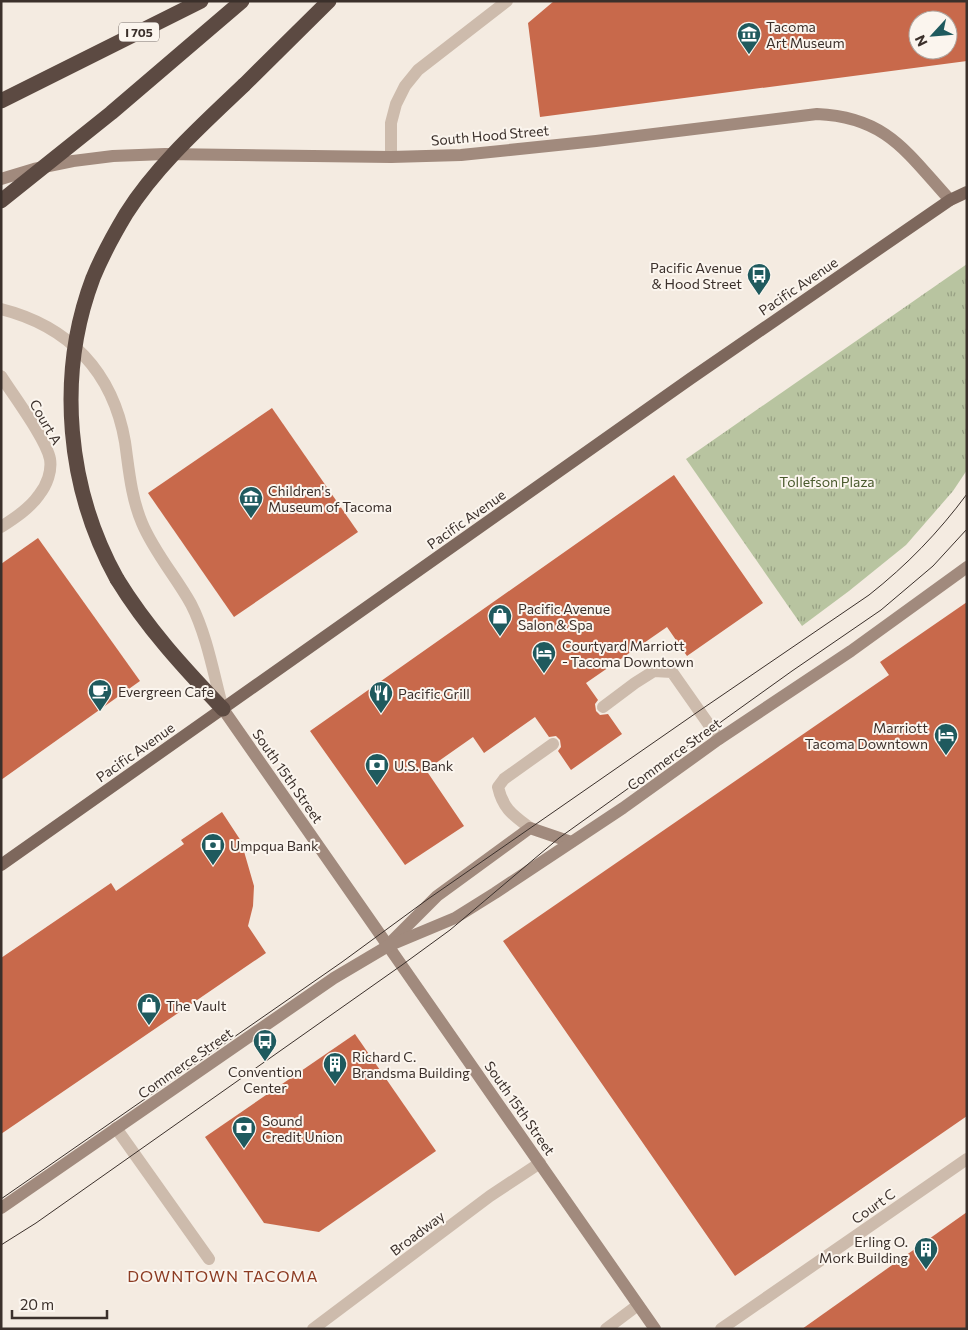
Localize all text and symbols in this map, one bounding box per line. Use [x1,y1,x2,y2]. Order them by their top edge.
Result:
north arrow [908,10,958,60]
place label: Tacoma Art Museum [766,18,845,51]
museum icon: Tacoma Art Museum [736,21,762,55]
road number: I 705 [119,22,159,42]
text: N [911,32,931,49]
street label: South Hood Street [430,121,550,149]
street label: Pacific Avenue [755,253,841,319]
place label: Pacific Avenue & Hood Street [650,259,742,292]
bus stop icon: Pacific Avenue & Hood Street [746,262,772,296]
street label: Court A [26,396,66,448]
park label: Tollefson Plaza [779,473,875,490]
place label: Children's Museum of Tacoma [268,482,392,515]
museum icon: Children's Museum of Tacoma [238,485,264,519]
street label: Pacific Avenue [423,486,509,552]
place label: Pacific Avenue Salon & Spa [518,600,610,633]
shop icon: Pacific Avenue Salon & Spa [487,603,513,637]
place label: Courtyard Marriott - Tacoma Downtown [562,637,694,670]
hotel icon: Courtyard Marriott - Tacoma Downtown [531,640,557,674]
cafe icon: Evergreen Cafe [87,678,113,712]
restaurant icon: Pacific Grill [368,680,394,714]
place label: Evergreen Cafe [118,683,214,700]
place label: Pacific Grill [398,685,470,702]
street label: Commerce Street [624,714,724,794]
street label: Pacific Avenue [92,719,178,785]
place label: Marriott Tacoma Downtown [805,719,928,752]
hotel icon: Marriott Tacoma Downtown [933,722,959,756]
street label: South 15th Street [249,726,327,826]
bank icon: U.S. Bank [364,752,390,786]
place label: U.S. Bank [394,757,454,774]
bank icon: Umpqua Bank [200,832,226,866]
place label: Umpqua Bank [230,837,319,854]
shop icon: The Vault [136,992,162,1026]
place label: The Vault [166,997,227,1014]
street label: Commerce Street [134,1024,236,1102]
bus stop icon: Convention Center [252,1028,278,1062]
place label: Richard C. Brandsma Building [352,1048,470,1081]
building icon: Richard C. Brandsma Building [322,1051,348,1085]
street label: South 15th Street [481,1058,559,1158]
place label: Convention Center [228,1063,302,1096]
place label: Sound Credit Union [262,1112,343,1145]
bank icon: Sound Credit Union [231,1115,257,1149]
street label: Court C [848,1185,898,1227]
street label: Broadway [386,1207,448,1259]
place label: Erling O. Mork Building [819,1233,908,1266]
building icon: Erling O. Mork Building [913,1236,939,1270]
district label: DOWNTOWN TACOMA [127,1266,319,1285]
scale bar [12,1288,108,1320]
text: 20 m [20,1295,54,1313]

